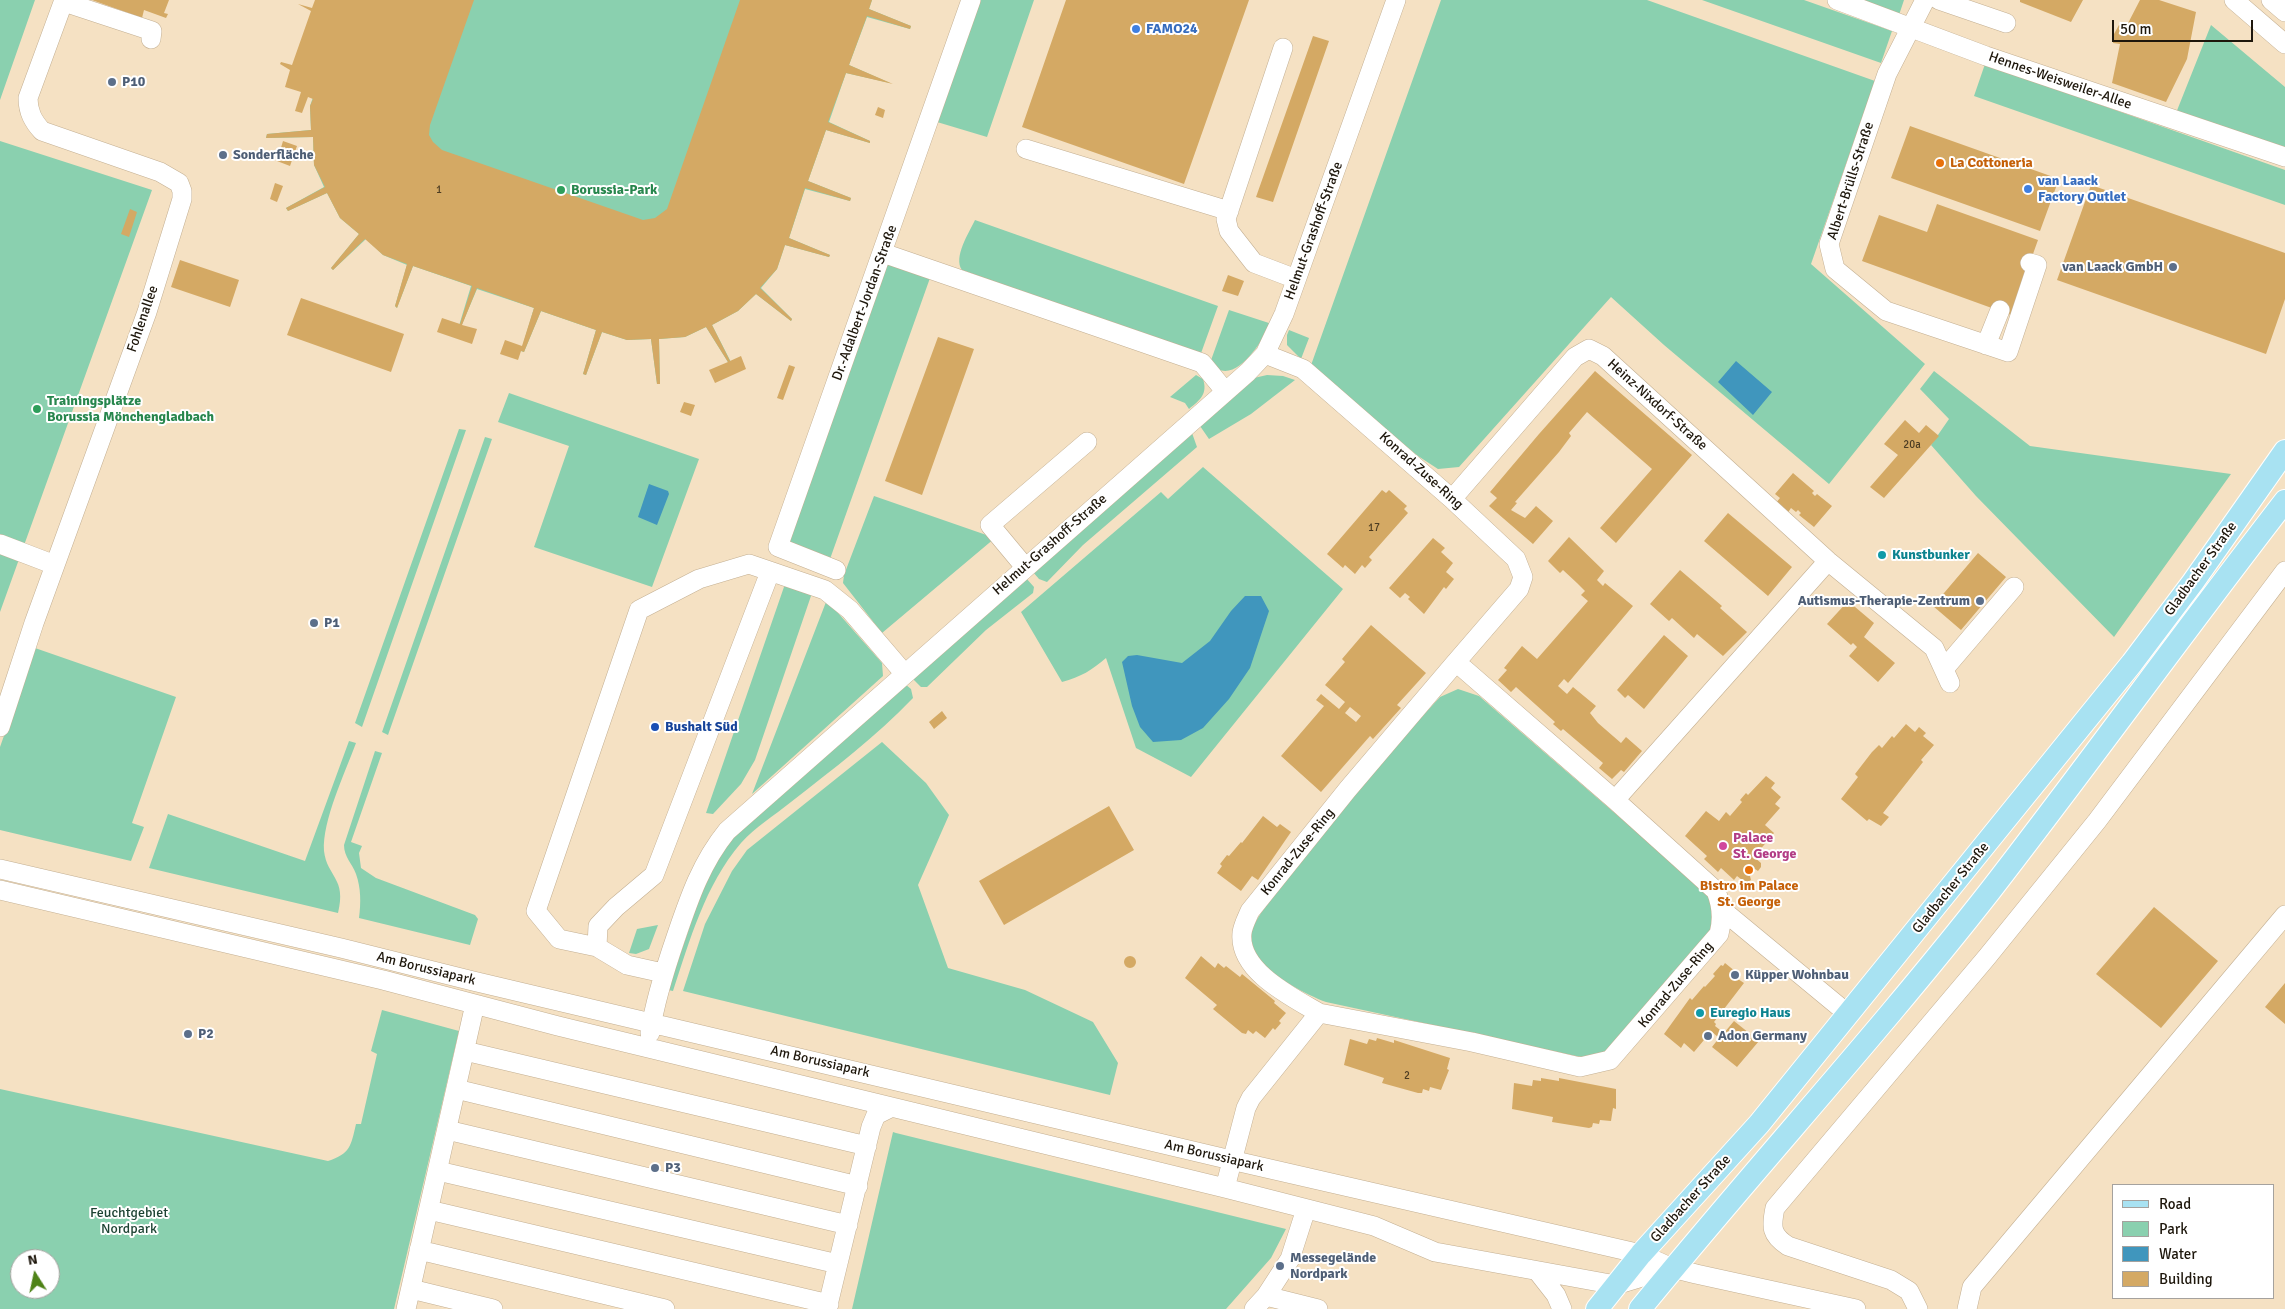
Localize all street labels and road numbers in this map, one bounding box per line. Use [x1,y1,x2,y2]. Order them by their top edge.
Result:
street label: Hennes-Weisweiler-Allee [1986,49,2134,113]
street label: Albert-Brülls-Straße [1824,120,1878,242]
street label: Helmut-Grashoff-Straße [1281,160,1347,302]
street label: Dr.-Adalbert-Jordan-Straße [829,223,901,383]
street label: Fohlenallee [124,283,162,355]
street label: Heinz-Nixdorf-Straße [1604,356,1710,454]
street label: Konrad-Zuse-Ring [1375,429,1467,513]
street label: Helmut-Grashoff-Straße [989,491,1111,599]
street label: Gladbacher Straße [2161,519,2241,619]
street label: Konrad-Zuse-Ring [1258,805,1338,899]
street label: Gladbacher Straße [1909,839,1993,937]
street label: Konrad-Zuse-Ring [1635,938,1717,1032]
street label: Am Borussiapark [375,949,477,989]
street label: Am Borussiapark [769,1042,871,1082]
street label: Am Borussiapark [1163,1136,1265,1176]
street label: Gladbacher Straße [1647,1152,1735,1246]

